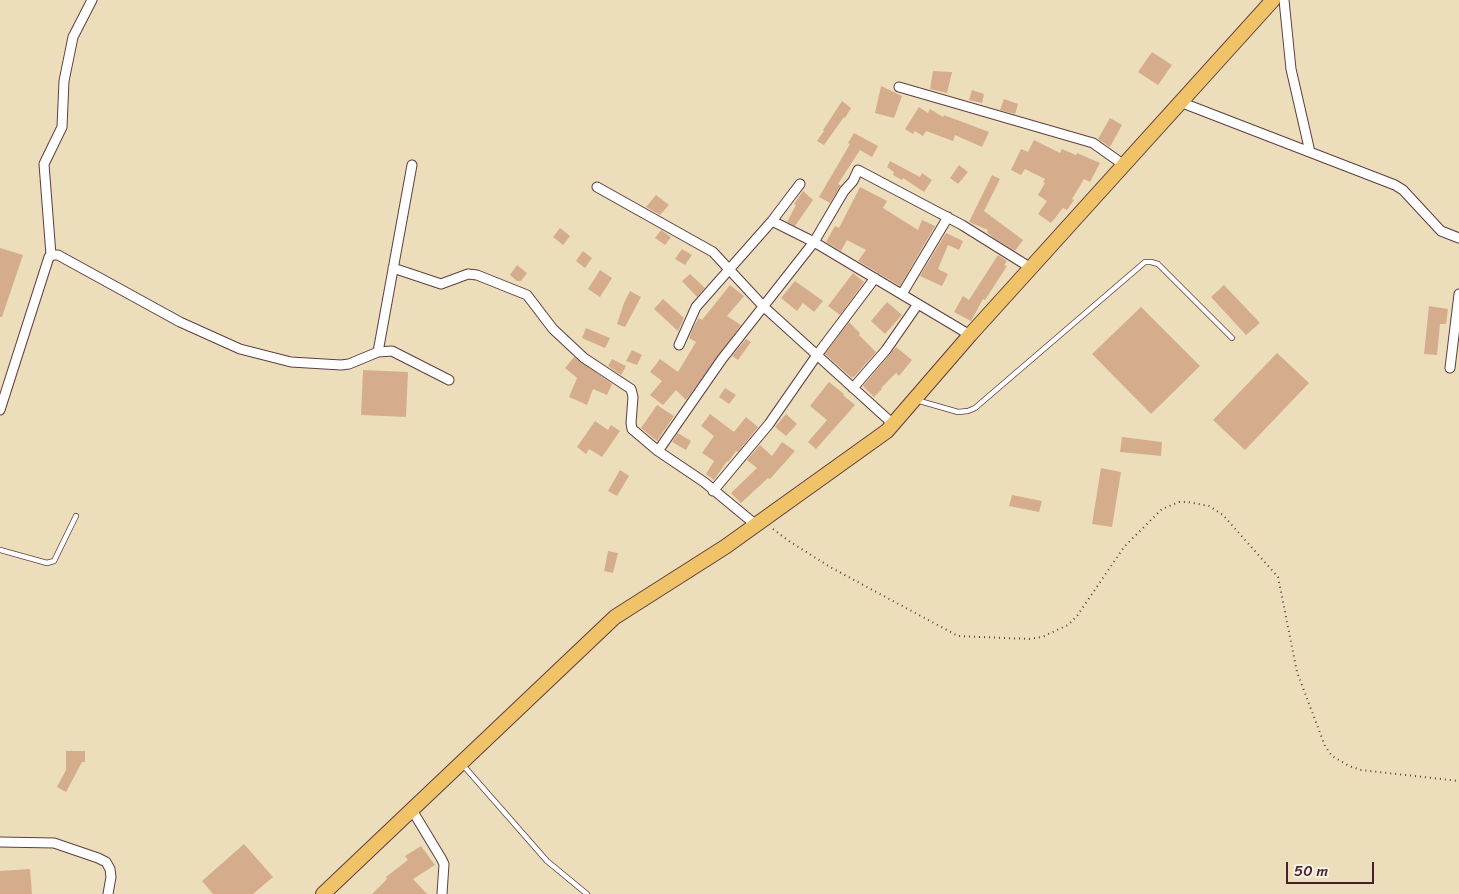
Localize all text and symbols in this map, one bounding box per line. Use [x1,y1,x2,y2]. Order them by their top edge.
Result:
scale bar [1289,852,1376,884]
text: 50 m [1294,858,1328,884]

